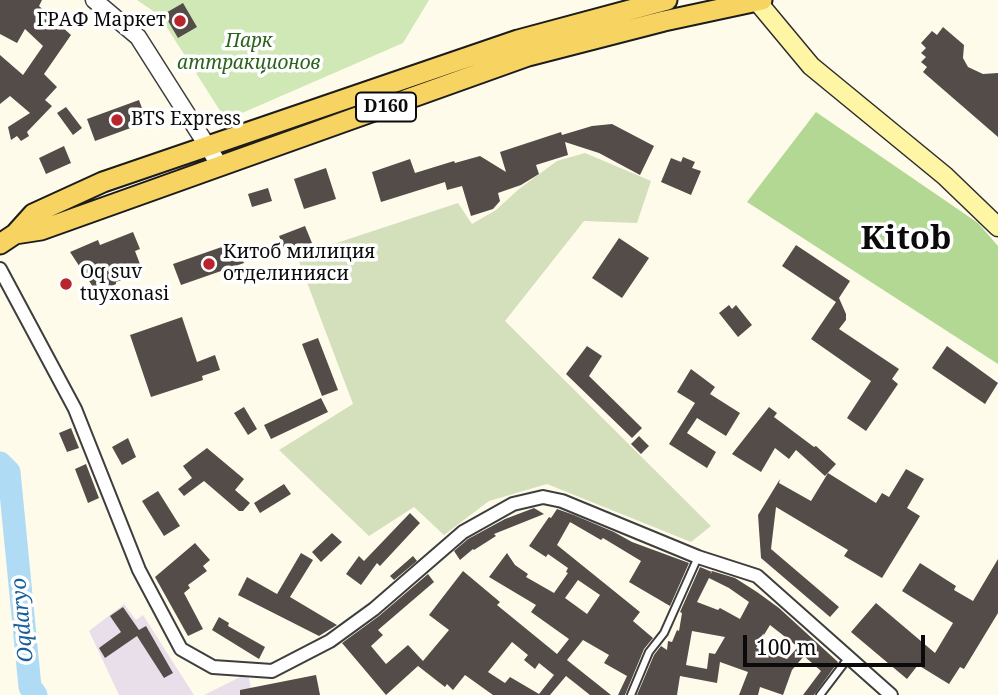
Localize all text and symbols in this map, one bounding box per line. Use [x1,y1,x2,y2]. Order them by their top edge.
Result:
place label: ГРАФ Маркет [36,10,166,32]
marker: ГРАФ Маркет [172,13,188,29]
park label: Парк аттракционов [177,31,321,75]
road number: D160 [356,92,416,122]
place label: BTS Express [131,109,241,131]
marker: BTS Express [109,112,125,128]
district label: Kitob [861,220,951,260]
place label: Китоб милиция отделинияси [223,242,375,286]
marker: Китоб милиция отделинияси [201,256,217,272]
place label: Oq suv tuyxonasi [80,262,169,306]
marker: Oq suv tuyxonasi [58,276,74,292]
water label: Oqdaryo [7,577,39,663]
scale bar [746,622,928,666]
text: 100 m [756,633,817,661]

